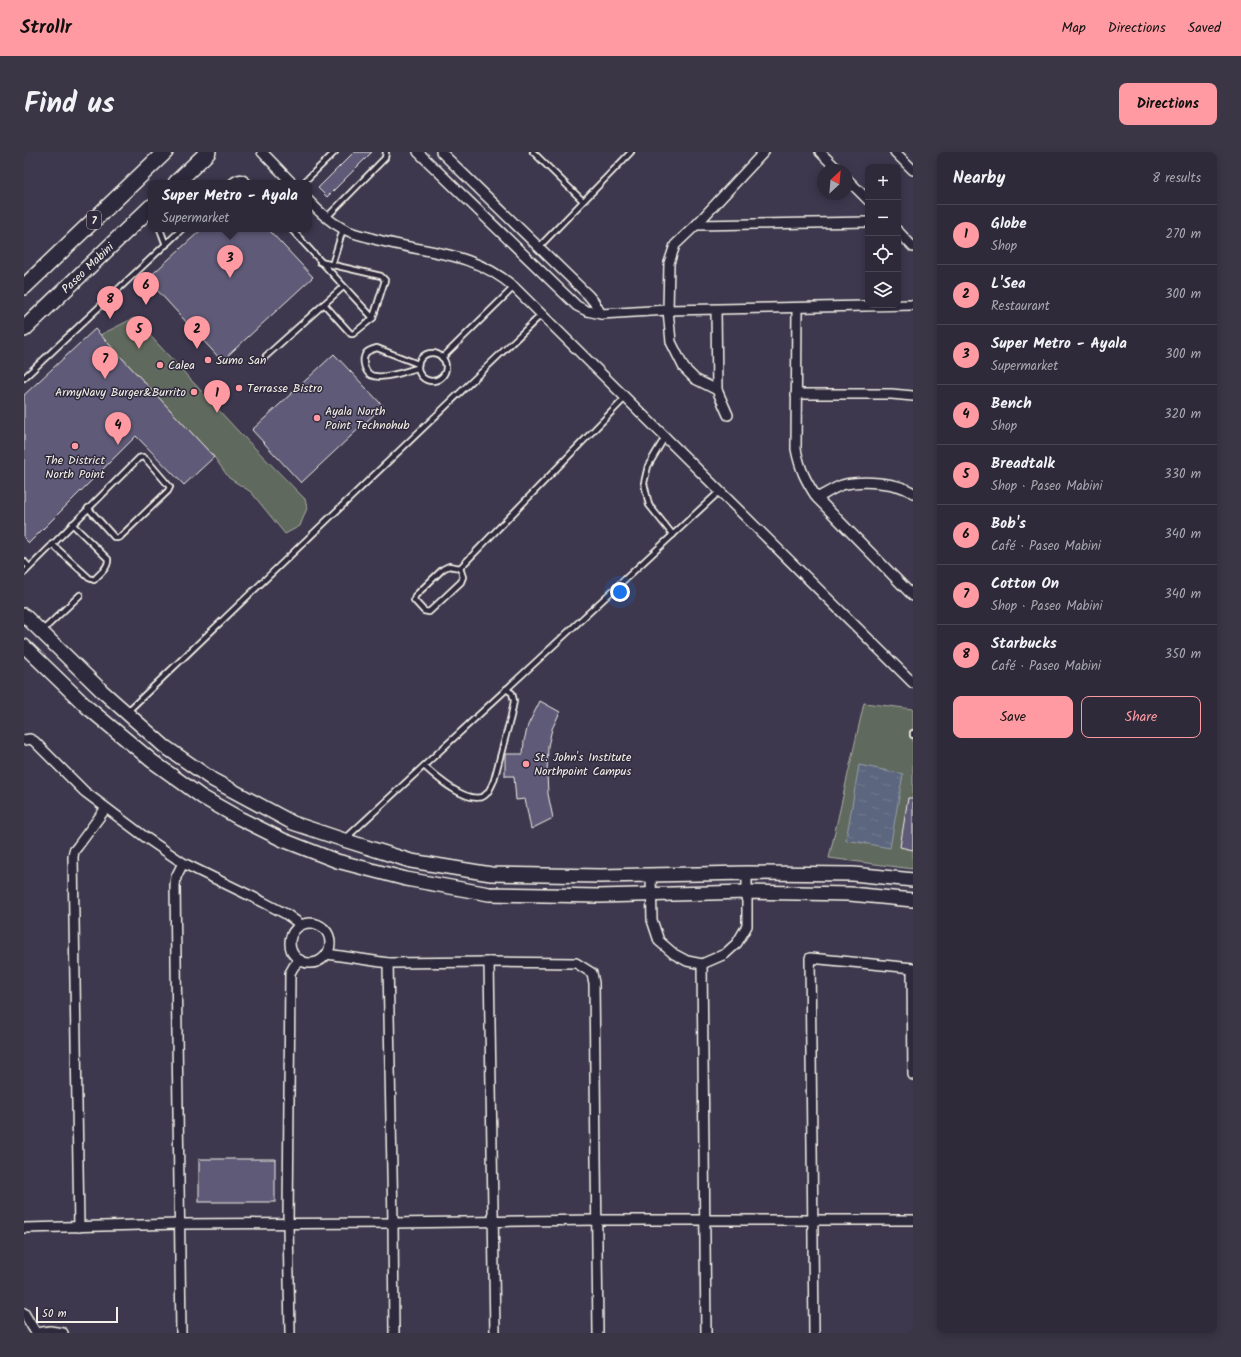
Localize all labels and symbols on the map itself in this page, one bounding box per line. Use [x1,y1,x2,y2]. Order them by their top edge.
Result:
north arrow [817,164,853,200]
road number: 7 [87,211,101,229]
street label: Paseo Mabini [57,238,119,298]
pin: 3 [217,245,243,278]
pin: 6 [133,272,159,305]
pin: 8 [97,286,123,319]
pin: 5 [126,316,152,349]
pin: 2 [184,316,210,349]
pin: 7 [92,346,118,379]
place label: Sumo San [216,351,266,370]
marker: Sumo San [203,355,213,365]
place label: Calea [168,356,195,375]
marker: Calea [155,360,165,370]
place label: Terrasse Bistro [247,379,323,398]
pin: 1 [204,380,230,413]
place label: ArmyNavy Burger&Burrito [55,383,186,402]
marker: Terrasse Bistro [234,383,244,393]
marker: ArmyNavy Burger&Burrito [189,387,199,397]
place label: Ayala North Point Technohub [325,402,410,435]
pin: 4 [105,412,131,445]
marker: Ayala North Point Technohub [312,413,322,423]
marker: The District North Point [70,441,80,451]
place label: The District North Point [45,451,105,484]
your location [610,582,630,602]
place label: St. John's Institute Northpoint Campus [534,748,632,781]
marker: St. John's Institute Northpoint Campus [521,759,531,769]
scale bar [36,1305,118,1324]

